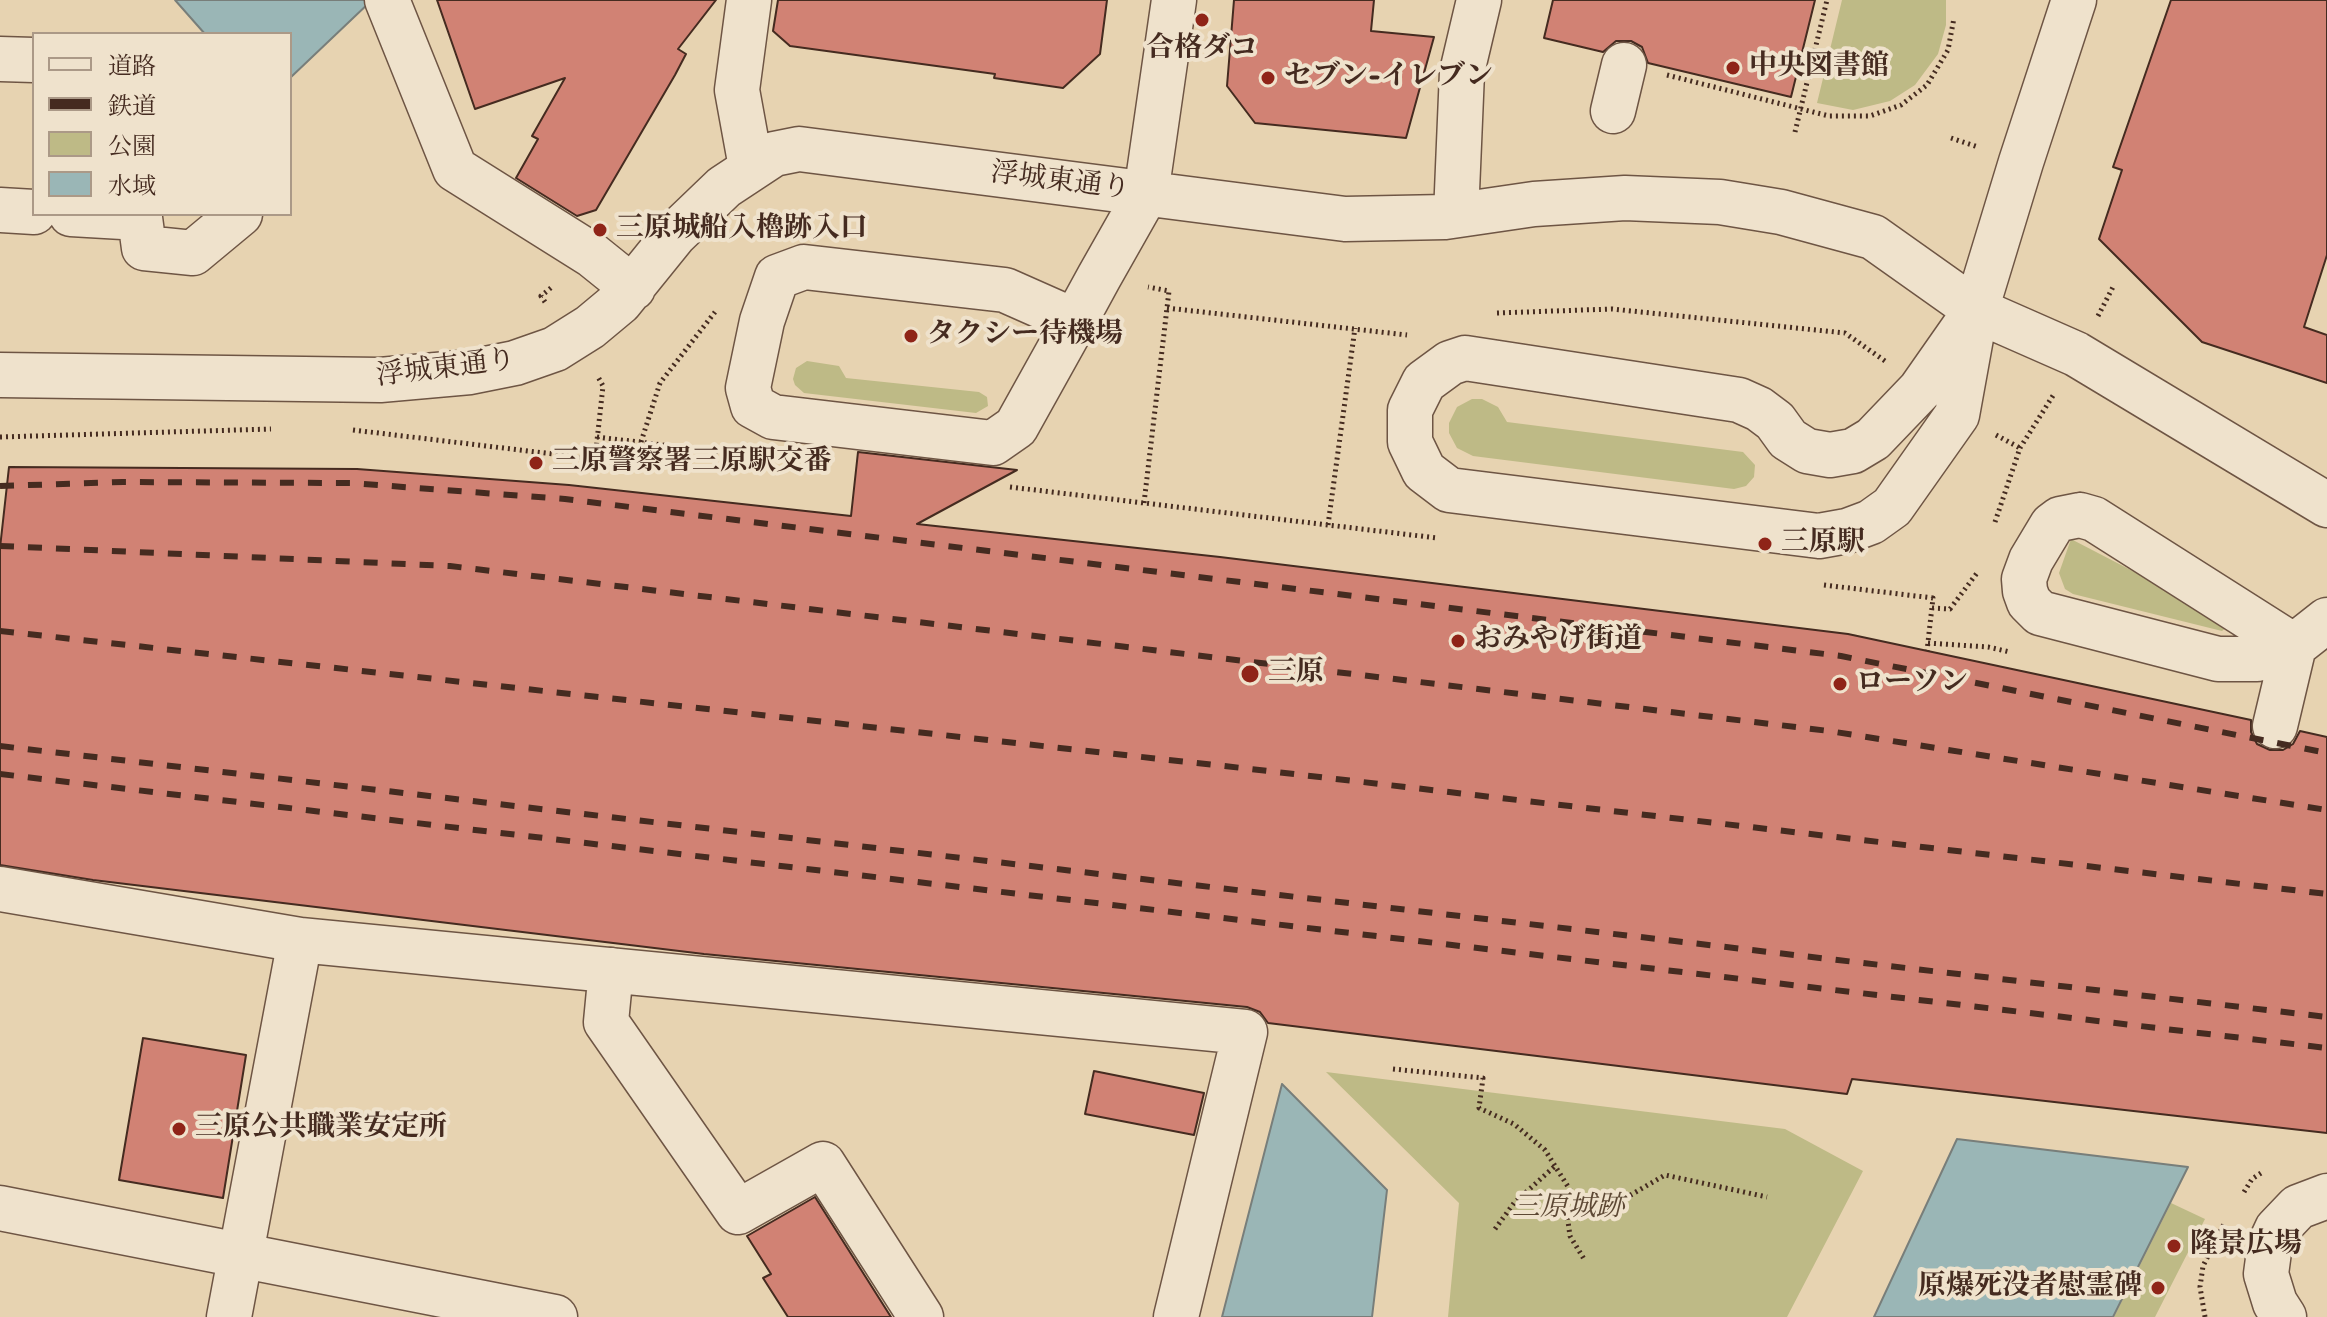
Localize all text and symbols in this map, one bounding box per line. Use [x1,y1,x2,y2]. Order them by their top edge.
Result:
marker: 合格ダコ [1193,11,1211,29]
legend [32,32,292,216]
place label: 合格ダコ [1146,33,1258,67]
place label: 中央図書館 [1749,51,1889,85]
text: 道路 [108,52,156,83]
marker: 中央図書館 [1724,59,1742,77]
place label: セブン-イレブン [1284,61,1493,95]
marker: セブン-イレブン [1259,69,1277,87]
text: 鉄道 [108,92,156,123]
text: 公園 [108,132,156,163]
street label: 浮城東通り [988,158,1132,208]
text: 水域 [108,172,156,203]
place label: 三原城船入櫓跡入口 [616,213,868,247]
marker: 三原城船入櫓跡入口 [591,221,609,239]
place label: タクシー待機場 [927,319,1123,353]
marker: タクシー待機場 [902,327,920,345]
street label: 浮城東通り [374,345,518,395]
place label: 三原警察署三原駅交番 [552,446,832,480]
marker: 三原警察署三原駅交番 [527,454,545,472]
place label: 三原駅 [1781,527,1865,561]
marker: 三原駅 [1756,535,1774,553]
place label: おみやげ街道 [1474,624,1642,658]
marker: おみやげ街道 [1449,632,1467,650]
place label: 三原 [1268,657,1324,691]
marker: 三原 [1239,663,1261,685]
place label: ローソン [1856,667,1968,701]
marker: ローソン [1831,675,1849,693]
place label: 三原公共職業安定所 [195,1112,447,1146]
marker: 三原公共職業安定所 [170,1120,188,1138]
park label: 三原城跡 [1512,1192,1624,1226]
place label: 隆景広場 [2190,1229,2302,1263]
marker: 隆景広場 [2165,1237,2183,1255]
place label: 原爆死没者慰霊碑 [1918,1271,2142,1305]
marker: 原爆死没者慰霊碑 [2149,1279,2167,1297]

